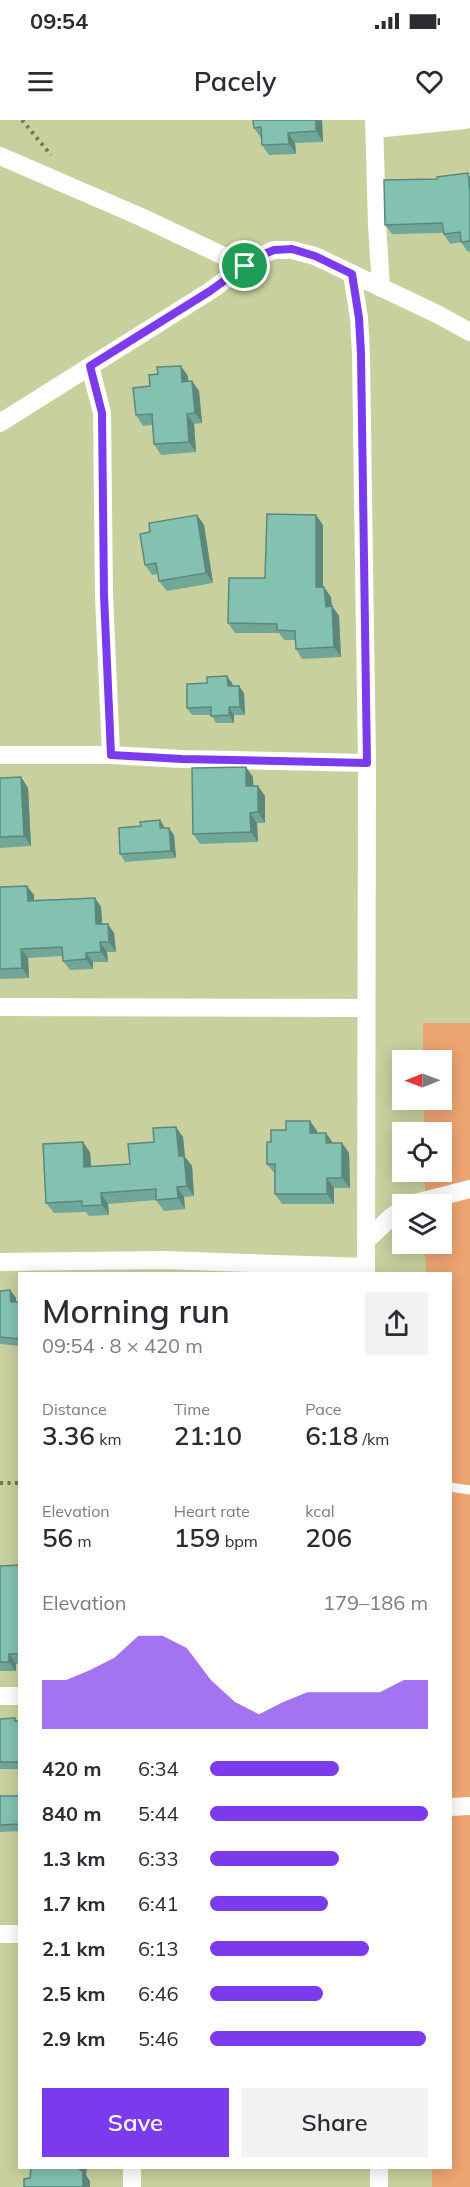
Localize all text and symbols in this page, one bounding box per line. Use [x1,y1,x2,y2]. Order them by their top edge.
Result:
text: 09:54 [30,7,88,35]
text: Pacely [194,64,276,98]
icon: menu [24,65,57,98]
icon: heart [413,65,446,98]
pin [219,240,270,291]
icon: arrive [228,249,261,282]
north arrow [392,1050,452,1110]
map controls [392,1050,452,1254]
button: locate [392,1122,452,1182]
button: layers [392,1194,452,1254]
text: Morning run [42,1290,230,1331]
button: share [365,1292,428,1355]
text: 09:54 · 8 × 420 m [42,1333,203,1358]
text: Distance [42,1399,107,1419]
text: Time [174,1399,210,1419]
text: Pace [305,1399,341,1419]
text: 3.36 [42,1419,95,1452]
text: 21:10 [174,1419,242,1452]
text: 6:18 [305,1419,358,1452]
text: km [95,1429,121,1449]
text: /km [358,1429,389,1449]
text: Elevation [42,1501,110,1521]
text: Heart rate [174,1501,250,1521]
text: kcal [305,1501,335,1521]
text: 56 [42,1521,73,1554]
text: 159 [174,1521,220,1554]
text: 206 [305,1521,352,1554]
text: m [73,1531,91,1551]
text: bpm [220,1531,258,1551]
text: Elevation [42,1590,127,1615]
text: 179–186 m [323,1590,428,1615]
text: 420 m [42,1756,101,1781]
text: 6:34 [138,1756,179,1781]
text: 840 m [42,1801,101,1826]
text: 5:44 [138,1801,179,1826]
text: 1.3 km [42,1846,105,1871]
text: 6:33 [138,1846,179,1871]
text: 1.7 km [42,1891,105,1916]
text: 6:41 [138,1891,179,1916]
text: 2.1 km [42,1936,105,1961]
text: 6:13 [138,1936,179,1961]
text: 2.5 km [42,1981,105,2006]
text: 6:46 [138,1981,179,2006]
text: 2.9 km [42,2026,105,2051]
text: 5:46 [138,2026,179,2051]
button: Save [42,2088,229,2157]
button: Share [241,2088,428,2157]

